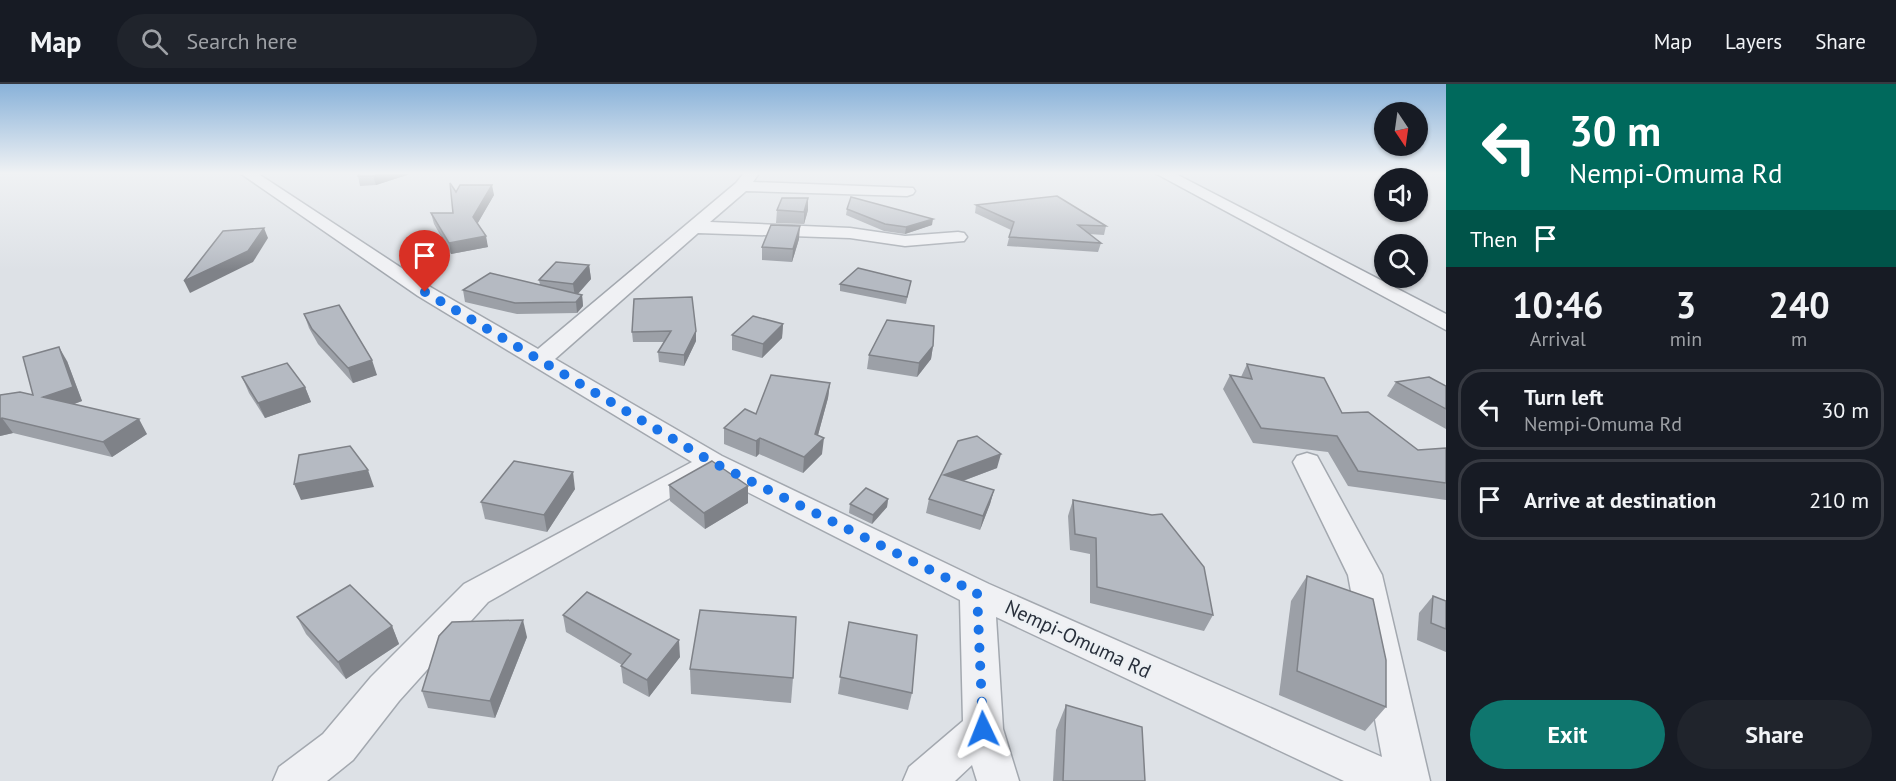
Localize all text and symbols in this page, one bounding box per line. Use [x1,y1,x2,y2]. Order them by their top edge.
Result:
search box [117,14,537,68]
text: Map [30,23,81,60]
icon: search [138,25,171,58]
text: Search here [186,27,297,55]
text: Map [1654,28,1692,55]
text: Layers [1725,28,1782,55]
text: Share [1815,28,1866,55]
north arrow [1374,102,1428,156]
map controls [1374,102,1428,288]
text: 30 m [1569,103,1661,158]
icon: left [1470,108,1548,186]
text: Nempi-Omuma Rd [1569,156,1782,190]
button: sound [1374,168,1428,222]
icon: arrive [1529,222,1562,255]
text: Then [1470,225,1517,253]
pin [399,230,450,292]
button: search [1374,234,1428,288]
icon: arrive [408,239,441,272]
text: 10:46 [1512,281,1604,328]
text: 3 [1676,281,1696,328]
text: 240 [1769,281,1830,328]
text: Arrival [1530,326,1586,352]
text: min [1670,326,1702,352]
text: m [1791,326,1807,352]
text: Turn left [1524,383,1604,411]
icon: left [1473,393,1506,426]
text: 30 m [1821,396,1869,424]
text: Nempi-Omuma Rd [1524,411,1682,437]
icon: arrive [1473,483,1506,516]
text: Arrive at destination [1524,486,1716,514]
text: 210 m [1809,486,1869,514]
street label: Nempi-Omuma Rd [1001,594,1155,684]
position arrow [951,697,1015,761]
button: Exit [1470,700,1665,769]
button: Share [1677,700,1872,769]

